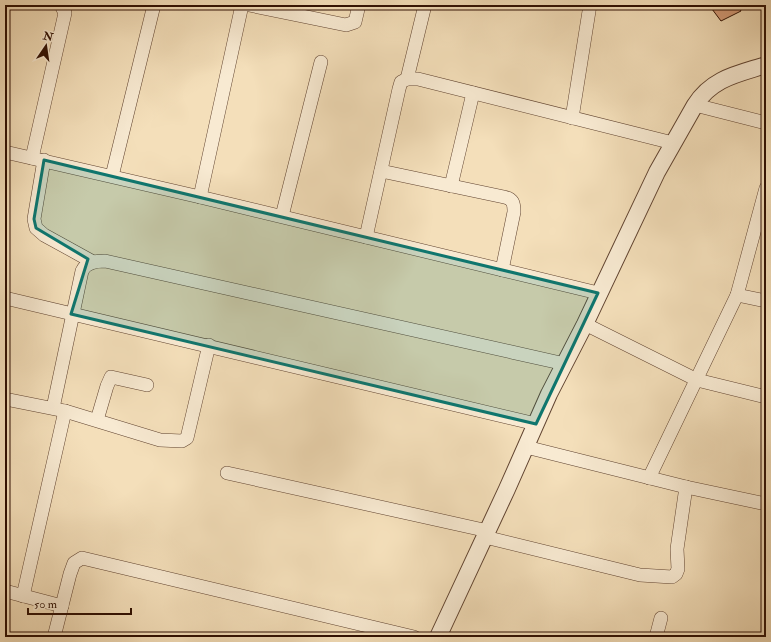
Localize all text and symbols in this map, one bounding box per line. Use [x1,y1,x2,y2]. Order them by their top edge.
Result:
north arrow [26,26,66,66]
text: N [41,29,56,44]
scale bar [28,590,131,616]
text: 50 m [34,597,58,612]

